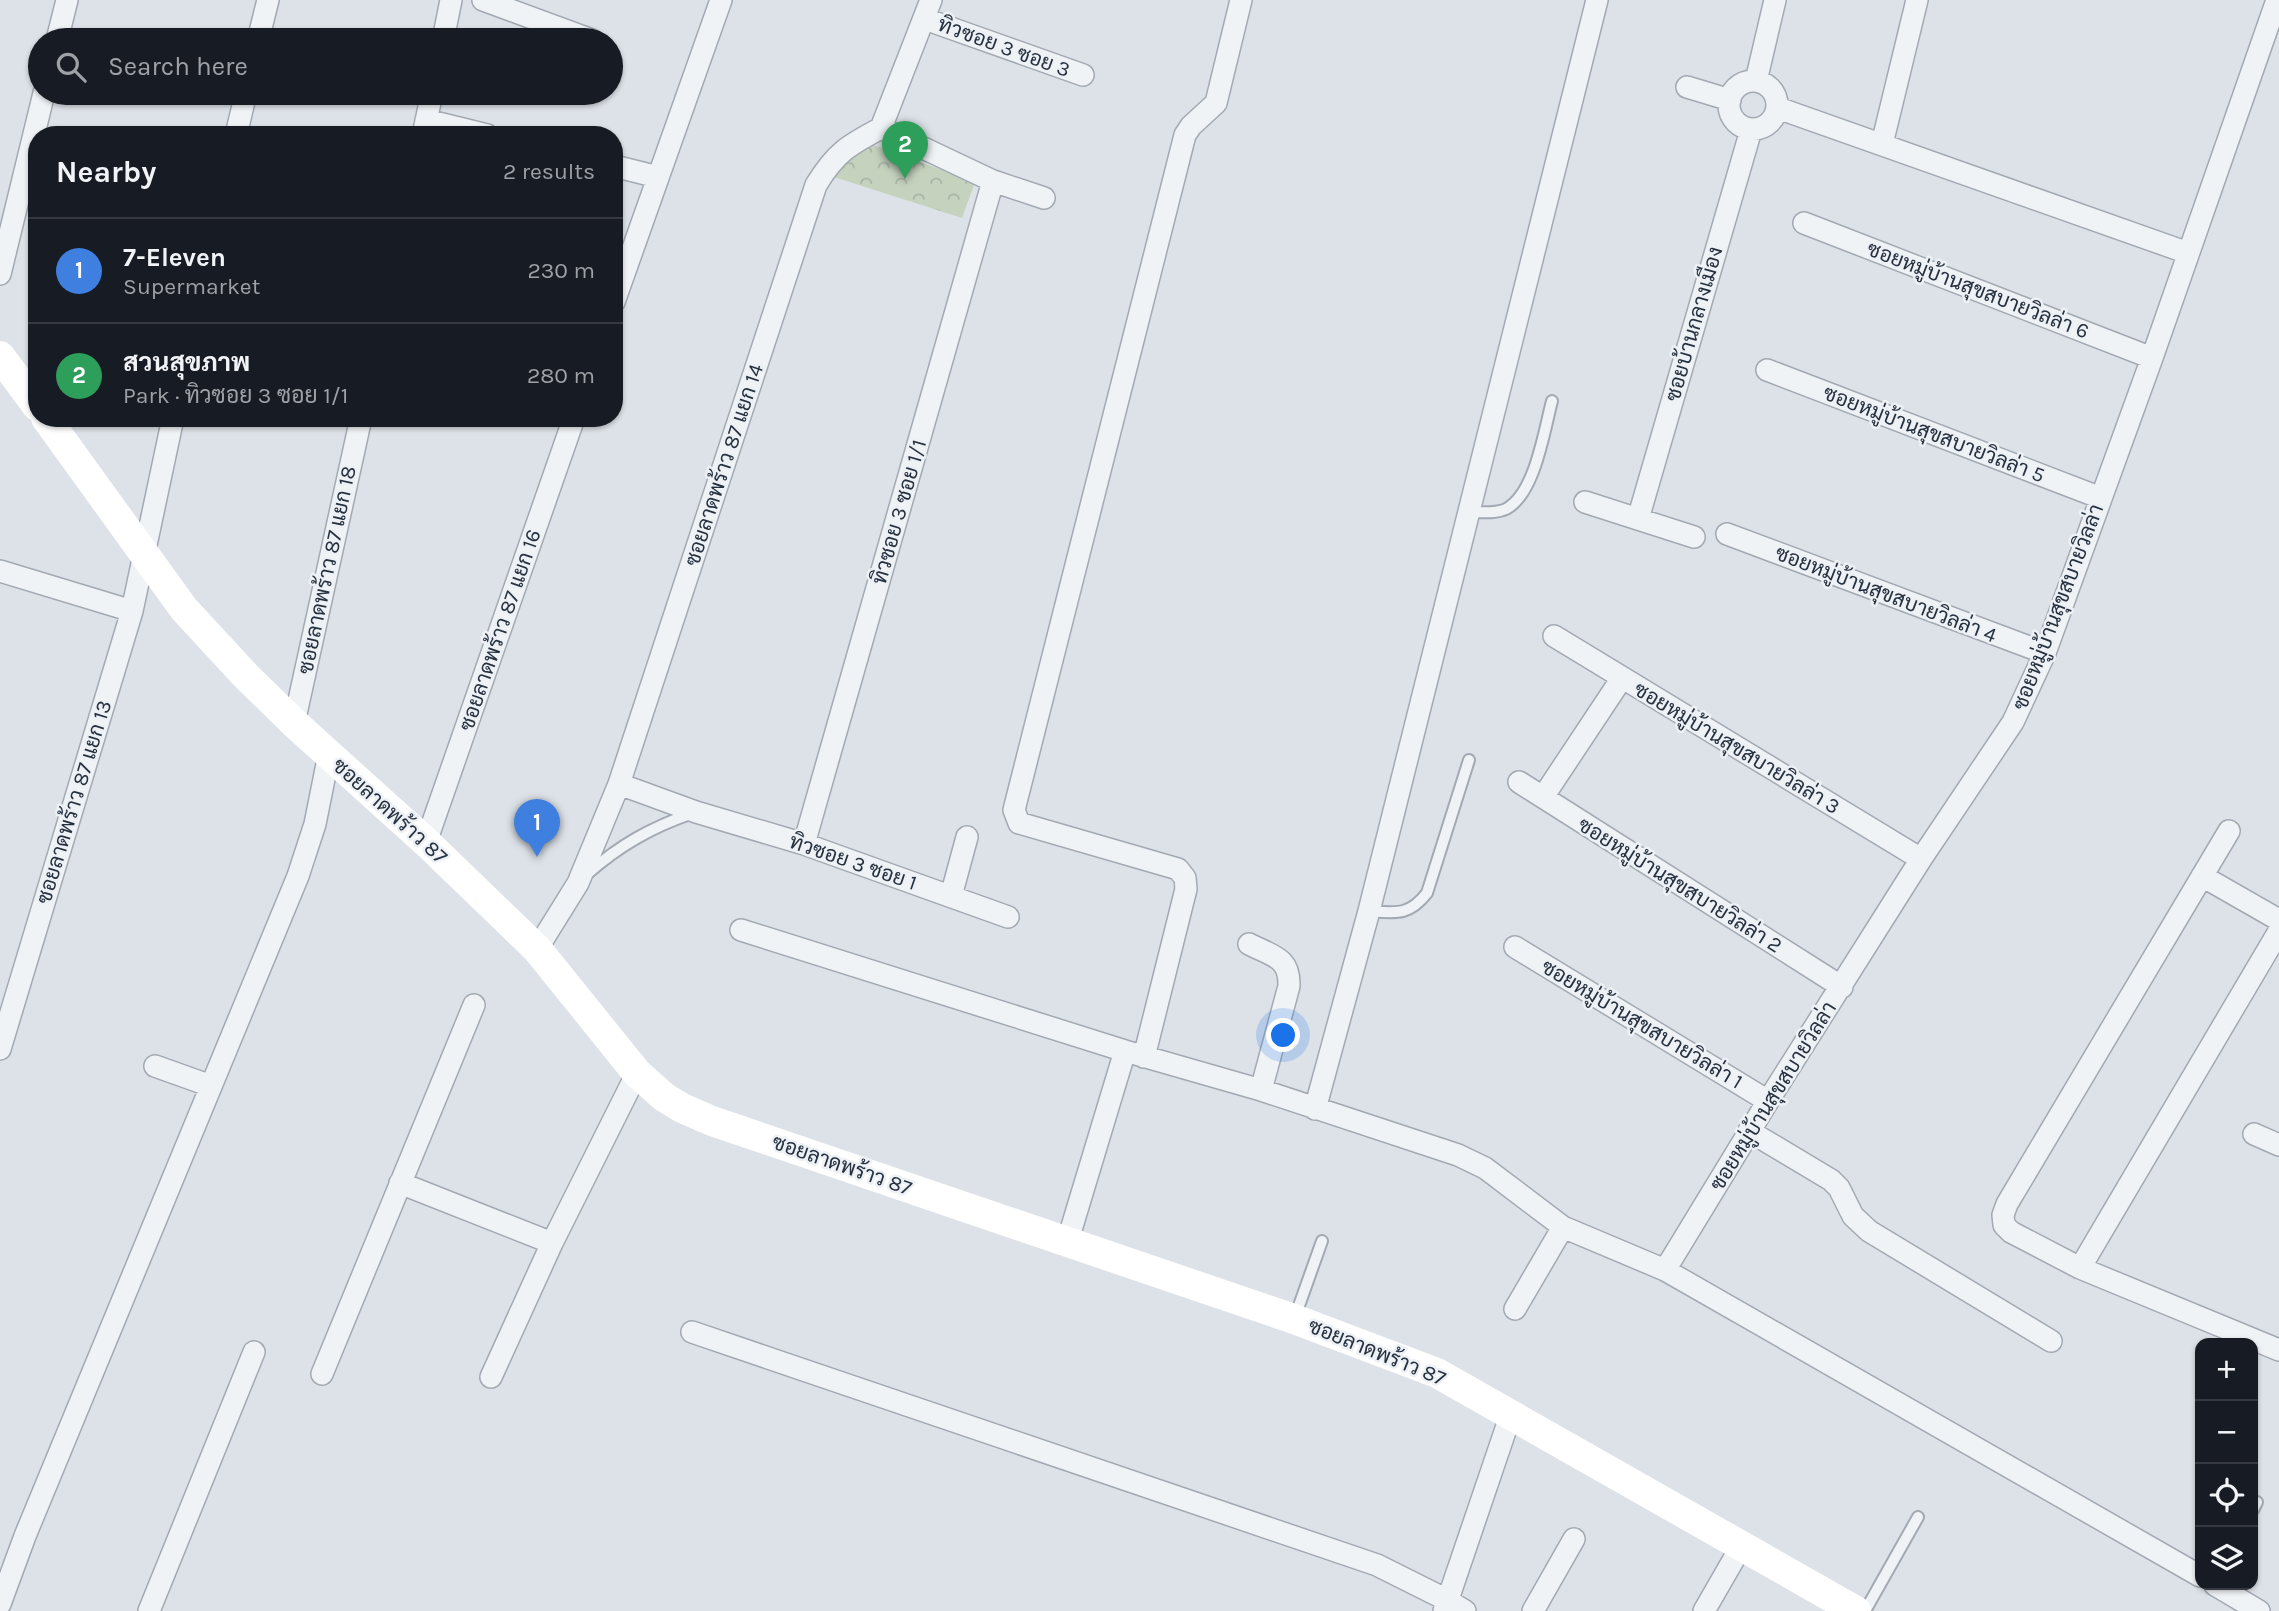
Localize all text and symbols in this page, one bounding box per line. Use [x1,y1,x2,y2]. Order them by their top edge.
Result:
street label: ทิวซอย 3 ซอย 3 [935,12,1073,82]
search box [28,28,623,105]
icon: search [52,48,90,86]
text: Search here [108,51,248,82]
pin: 2 [882,121,928,179]
text: Nearby [56,154,156,190]
text: 2 results [503,158,595,185]
street label: ซอยหมู่บ้านสุขสบายวิลล่า 6 [1863,237,2092,346]
text: 7-Eleven [123,242,226,273]
street label: ซอยบ้านกลางเมือง [1659,243,1728,404]
text: 1 [75,257,83,284]
text: 230 m [527,257,595,284]
text: Supermarket [123,273,260,300]
text: สวนสุขภาพ [123,347,250,378]
street label: ซอยลาดพร้าว 87 แยก 14 [680,361,768,569]
text: 2 [72,362,86,389]
text: 280 m [527,362,595,389]
street label: ซอยหมู่บ้านสุขสบายวิลล่า 5 [1819,381,2048,490]
text: Park · ทิวซอย 3 ซอย 1/1 [123,382,348,409]
street label: ทิวซอย 3 ซอย 1/1 [867,437,931,587]
street label: ซอยลาดพร้าว 87 แยก 18 [293,464,361,676]
street label: ซอยหมู่บ้านสุขสบายวิลล่า [2008,501,2111,714]
street label: ซอยลาดพร้าว 87 แยก 16 [454,526,546,734]
street label: ซอยหมู่บ้านสุขสบายวิลล่า 4 [1771,541,2000,650]
street label: ซอยหมู่บ้านสุขสบายวิลล่า 3 [1628,677,1844,822]
street label: ซอยลาดพร้าว 87 แยก 13 [32,697,116,907]
street label: ซอยลาดพร้าว 87 [328,753,452,869]
pin: 1 [514,799,560,857]
street label: ซอยหมู่บ้านสุขสบายวิลล่า 2 [1572,812,1786,960]
street label: ทิวซอย 3 ซอย 1 [786,829,920,895]
street label: ซอยหมู่บ้านสุขสบายวิลล่า 1 [1536,954,1747,1096]
street label: ซอยหมู่บ้านสุขสบายวิลล่า [1705,997,1844,1197]
your location [1266,1018,1300,1052]
street label: ซอยลาดพร้าว 87 [769,1130,915,1200]
street label: ซอยลาดพร้าว 87 [1305,1314,1449,1391]
map controls [2195,1338,2258,1590]
button: + [2195,1338,2258,1401]
button: − [2195,1401,2258,1464]
button: locate [2195,1464,2258,1527]
button: layers [2195,1527,2258,1590]

